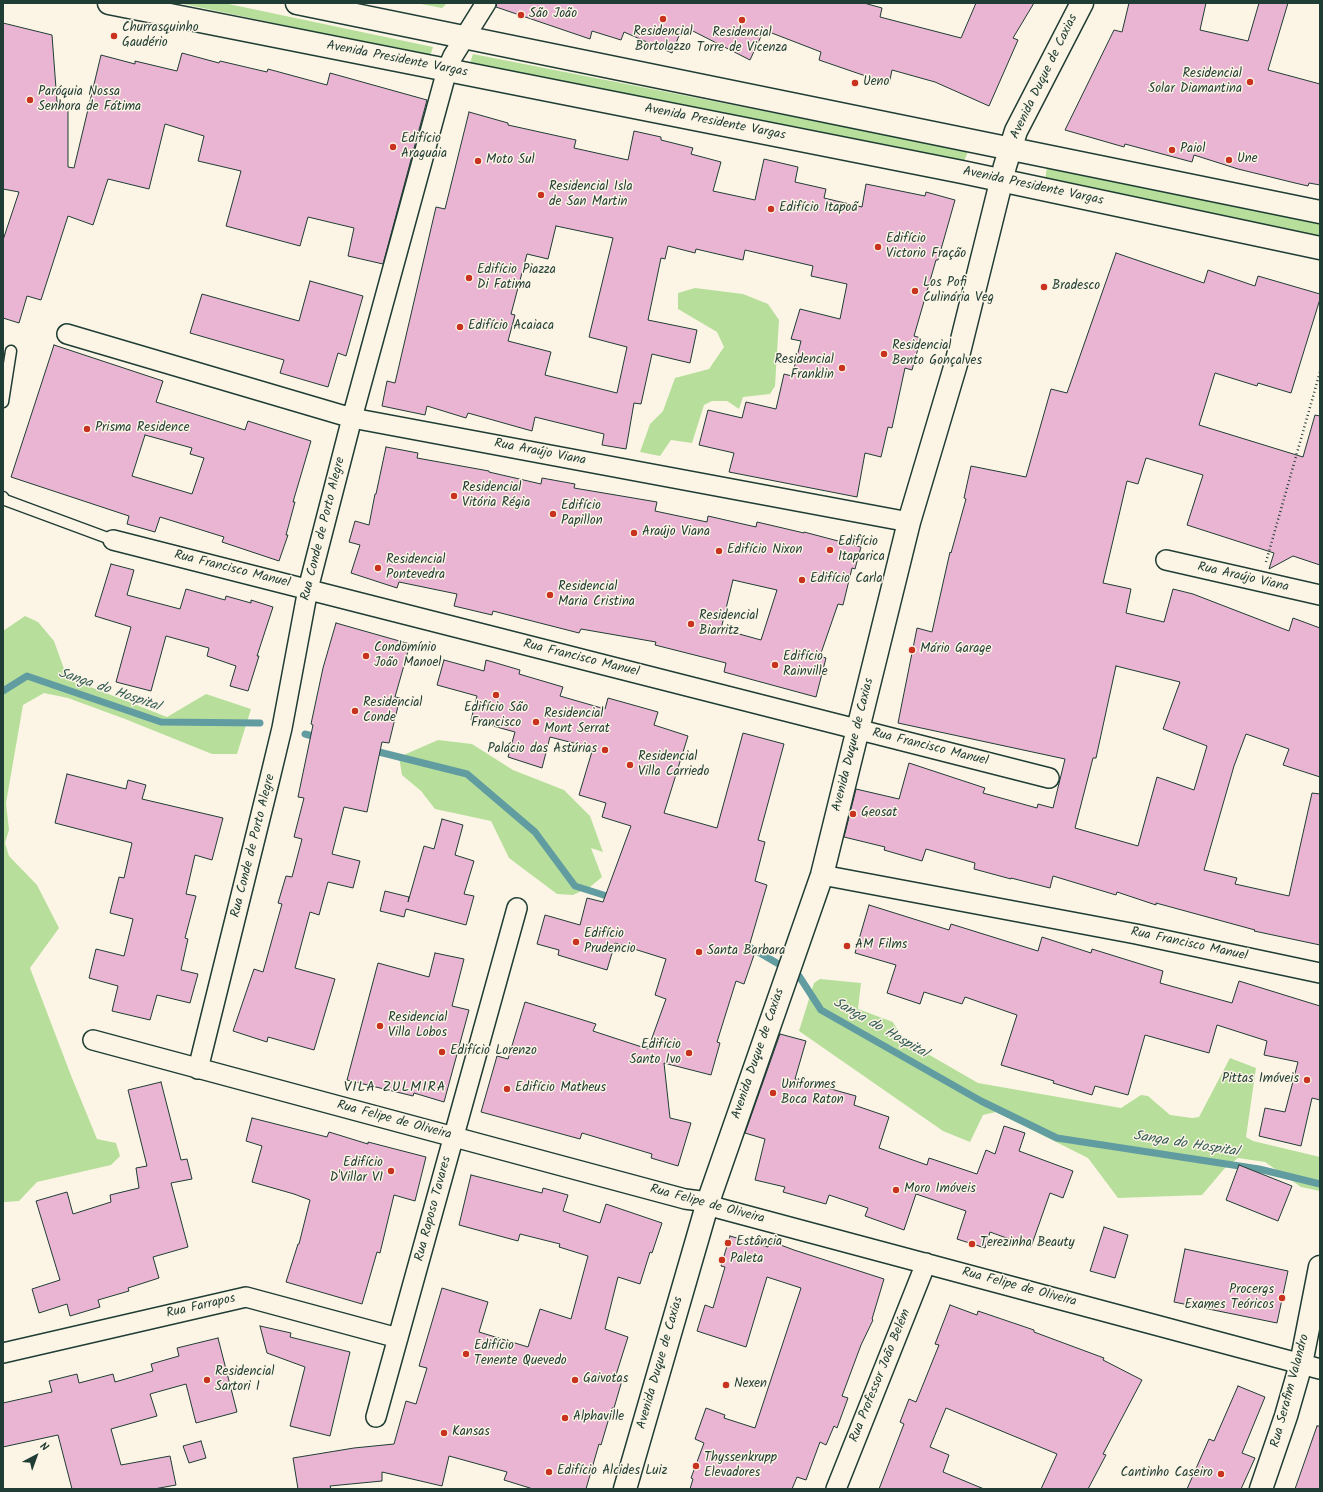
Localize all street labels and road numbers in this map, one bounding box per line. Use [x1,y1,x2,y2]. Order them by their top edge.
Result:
street label: Avenida Duque de Caxias [1008,12,1082,142]
street label: Avenida Presidente Vargas [325,39,469,81]
street label: Avenida Presidente Vargas [643,102,787,144]
street label: Avenida Presidente Vargas [961,164,1105,210]
street label: Rua Araújo Viana [493,436,587,470]
street label: Rua Conde de Porto Alegre [299,456,349,602]
street label: Rua Francisco Manuel [172,548,292,592]
street label: Rua Araújo Viana [1196,560,1290,596]
street label: Rua Francisco Manuel [521,637,641,681]
street label: Avenida Duque de Caxias [830,677,878,813]
street label: Rua Francisco Manuel [870,726,990,770]
street label: Rua Conde de Porto Alegre [229,773,279,919]
street label: Rua Francisco Manuel [1129,925,1249,965]
street label: Avenida Duque de Caxias [729,987,789,1121]
street label: Rua Felipe de Oliveira [335,1098,453,1144]
street label: Rua Raposo Tavares [413,1155,455,1263]
street label: Rua Felipe de Oliveira [648,1182,766,1228]
street label: Rua Felipe de Oliveira [960,1265,1078,1311]
street label: Rua Farrapos [165,1291,237,1323]
street label: Avenida Duque de Caxias [635,1295,687,1431]
street label: Rua Professor João Belém [847,1307,915,1445]
street label: Rua Serafim Valandro [1268,1333,1314,1449]

